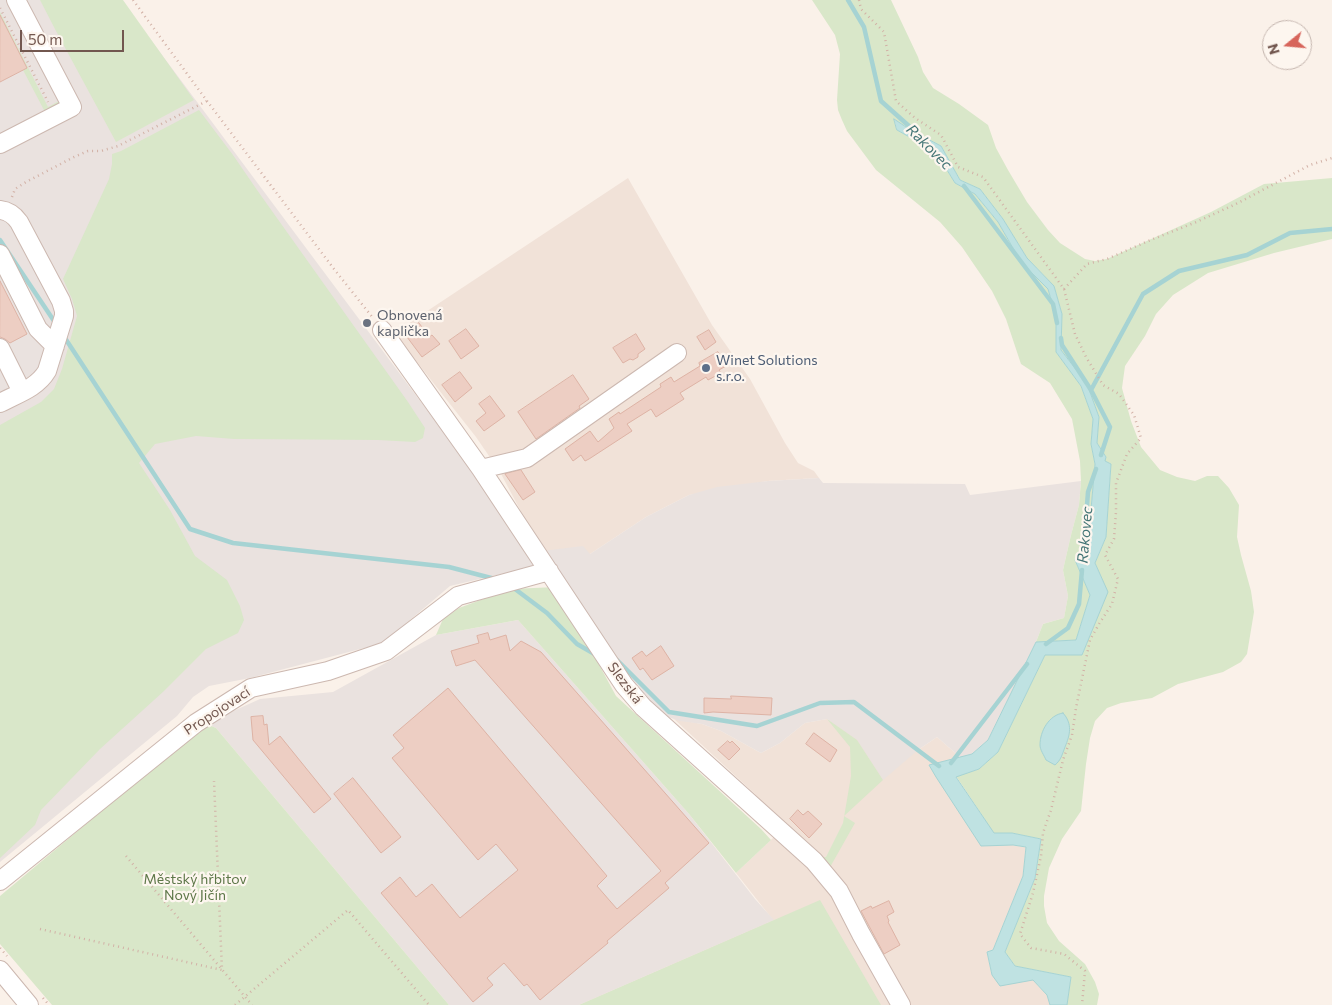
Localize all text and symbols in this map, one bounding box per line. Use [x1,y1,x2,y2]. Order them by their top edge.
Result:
scale bar [22,20,126,52]
north arrow [1262,20,1312,70]
text: 50 m [28,30,62,48]
text: N [1263,42,1283,57]
water label: Rakovec [902,120,956,174]
place label: Obnovená kaplička [377,307,442,340]
marker: Obnovená kaplička [361,317,373,329]
place label: Winet Solutions s.r.o. [716,352,818,384]
marker: Winet Solutions s.r.o. [700,362,712,374]
water label: Rakovec [1074,506,1096,564]
street label: Slezská [604,659,646,707]
street label: Propojovací [181,683,253,739]
park label: Městský hřbitov Nový Jičín [143,871,247,904]

